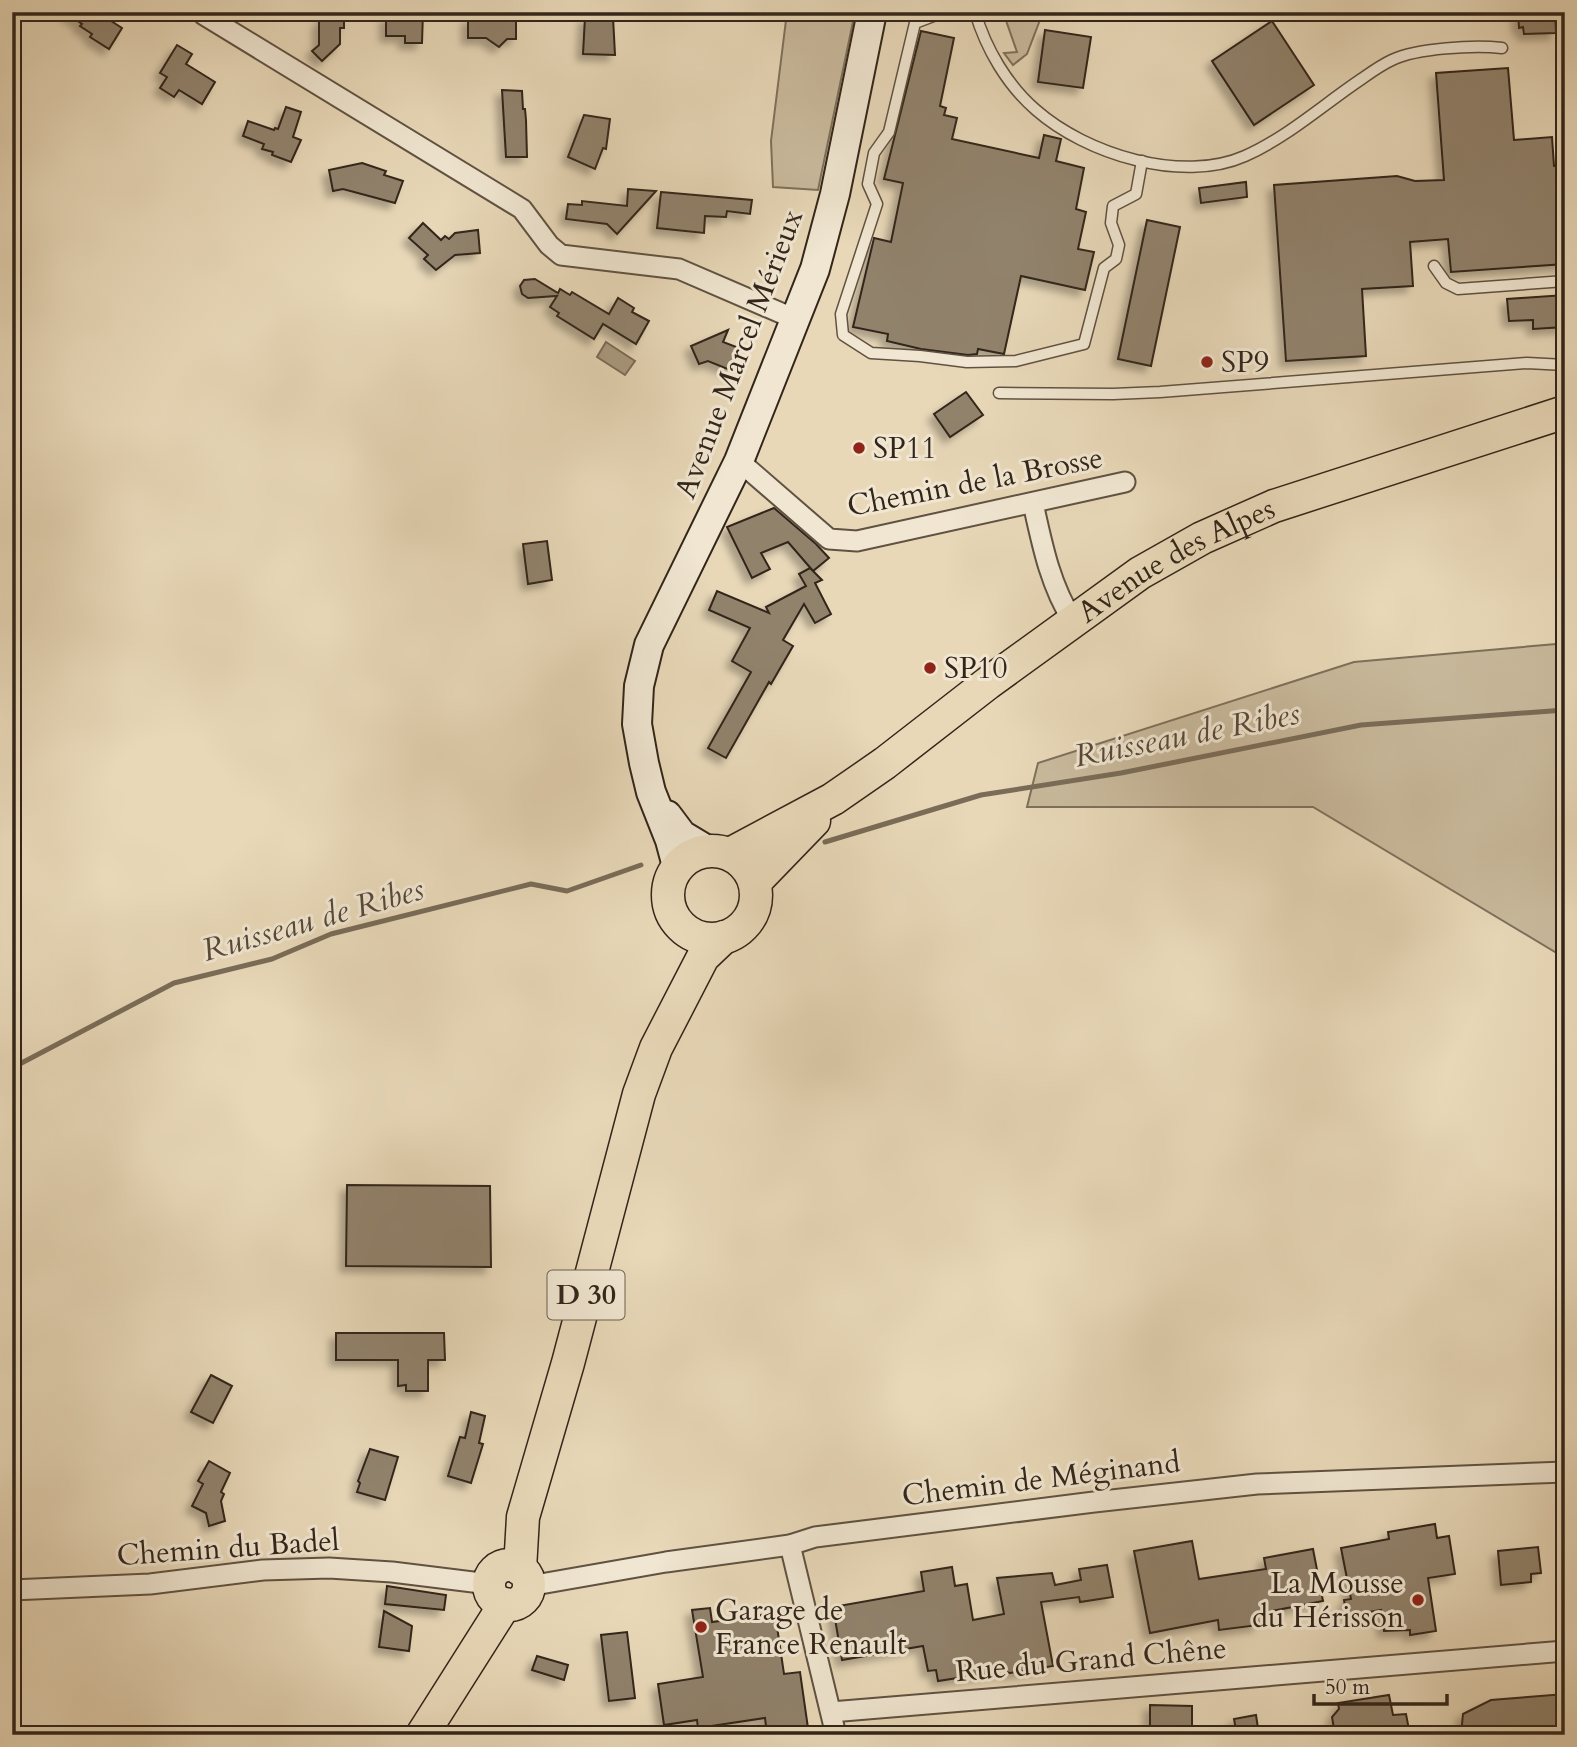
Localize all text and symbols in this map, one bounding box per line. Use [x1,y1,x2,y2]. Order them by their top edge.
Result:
street label: Avenue Marcel Mérieux [665,203,813,505]
place label: SP9 [1221,342,1269,383]
marker: SP9 [1199,354,1215,370]
place label: SP11 [873,428,937,469]
street label: Chemin de la Brosse [844,437,1106,527]
marker: SP11 [851,440,867,456]
street label: Avenue des Alpes [1069,488,1281,632]
place label: SP10 [944,648,1008,689]
marker: SP10 [922,660,938,676]
water label: Ruisseau de Ribes [1071,692,1304,778]
water label: Ruisseau de Ribes [197,867,429,973]
road number: D 30 [548,1270,624,1320]
street label: Chemin de Méginand [900,1442,1182,1516]
street label: Chemin du Badel [115,1520,341,1576]
place label: La Mousse du Hérisson [1252,1563,1404,1638]
place label: Garage de France Renault [715,1590,907,1665]
marker: La Mousse du Hérisson [1410,1592,1426,1608]
marker: Garage de France Renault [693,1619,709,1635]
street label: Rue du Grand Chêne [954,1628,1228,1692]
scale bar [1314,1663,1448,1707]
text: 50 m [1325,1673,1370,1702]

